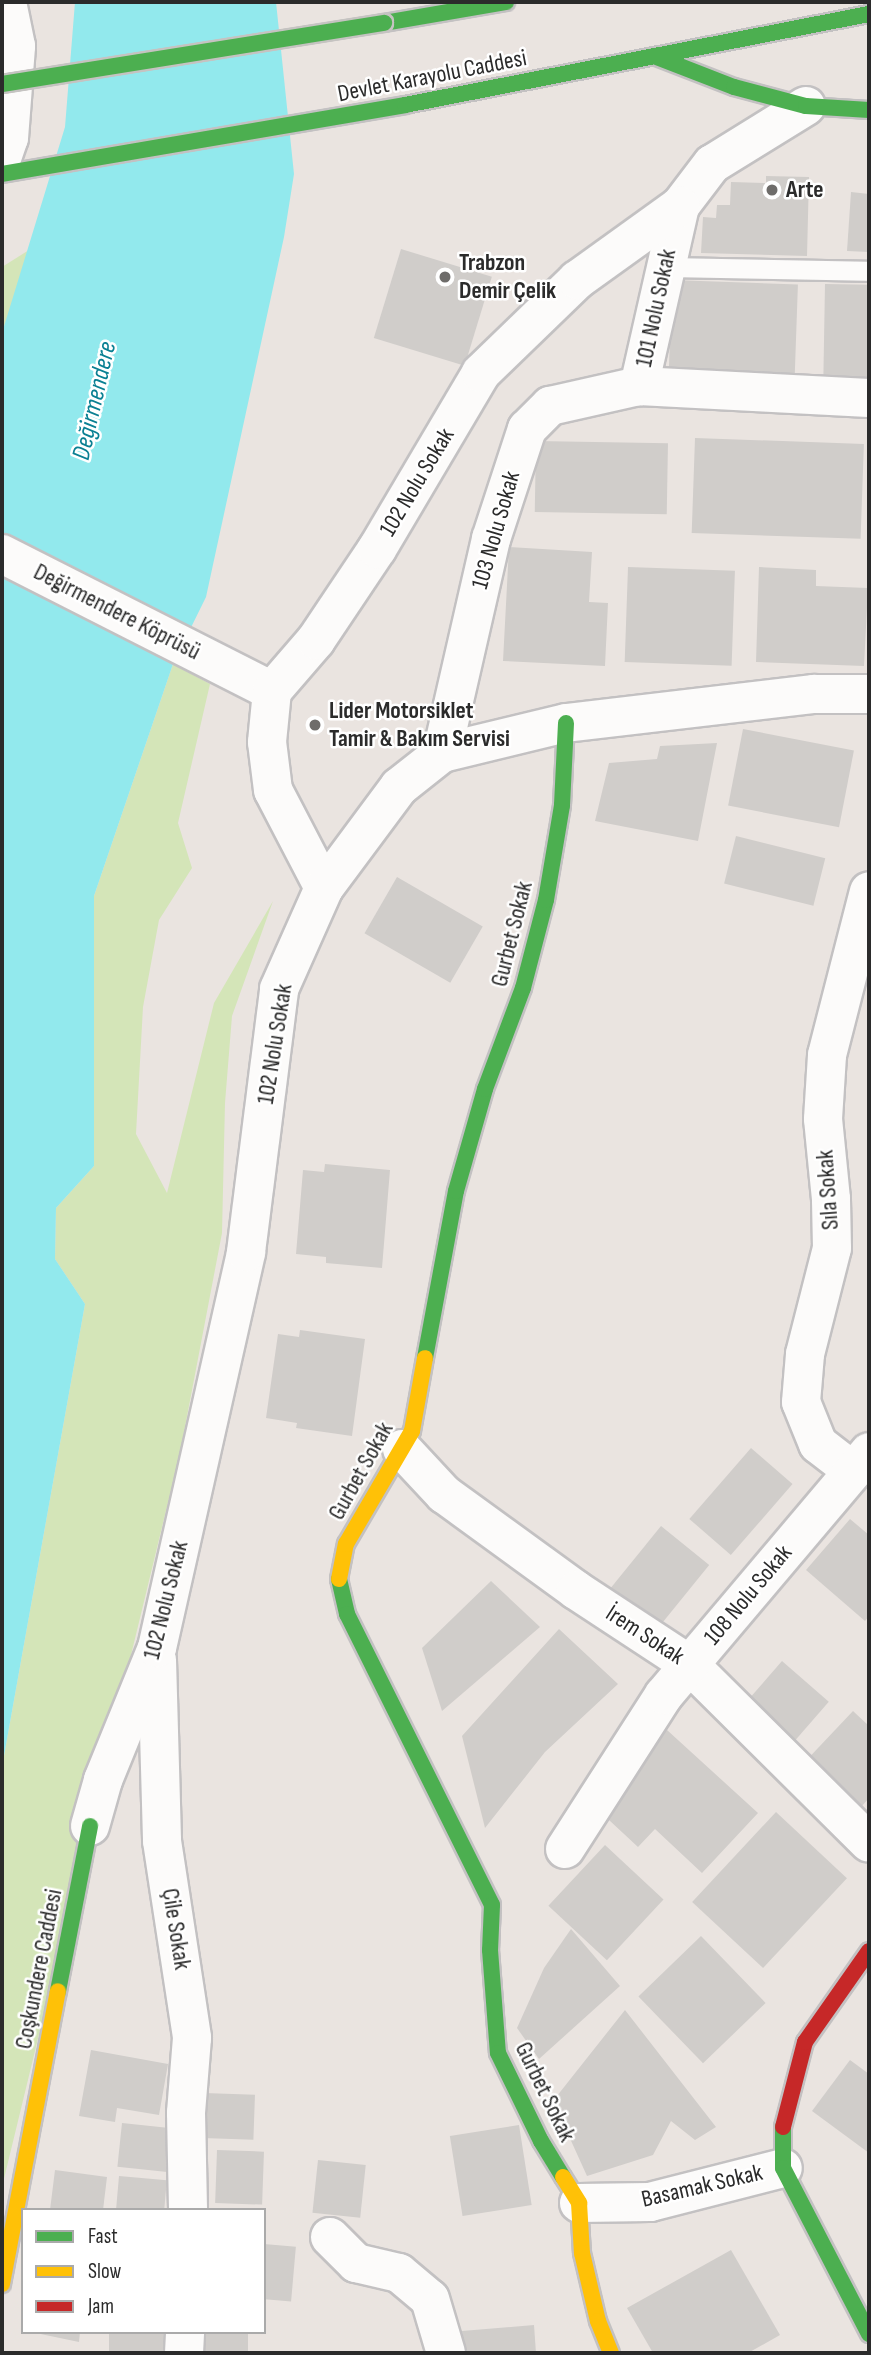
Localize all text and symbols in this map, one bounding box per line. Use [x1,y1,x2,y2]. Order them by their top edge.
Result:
street label: Devlet Karayolu Caddesi [335,44,529,108]
place label: Arte [786,176,824,204]
marker: Arte [764,182,780,198]
street label: 101 Nolu Sokak [629,246,683,370]
place label: Trabzon Demir Çelik [459,249,556,305]
marker: Trabzon Demir Çelik [437,269,453,285]
water label: Değirmendere [66,339,124,463]
street label: 102 Nolu Sokak [373,423,461,541]
street label: 103 Nolu Sokak [465,468,527,592]
street label: Değirmendere Köprüsü [29,558,205,666]
place label: Lider Motorsiklet Tamir & Bakım Servisi [329,697,510,753]
marker: Lider Motorsiklet Tamir & Bakım Servisi [307,717,323,733]
street label: Gurbet Sokak [485,878,539,990]
street label: 102 Nolu Sokak [251,982,299,1106]
street label: Sıla Sokak [811,1149,845,1231]
street label: Gurbet Sokak [322,1417,400,1525]
street label: 102 Nolu Sokak [137,1538,195,1662]
street label: 108 Nolu Sokak [698,1539,798,1651]
street label: İrem Sokak [600,1599,690,1671]
street label: Çile Sokak [155,1886,197,1972]
street label: Coşkundere Caddesi [9,1887,69,2051]
street label: Gurbet Sokak [509,2037,581,2147]
street label: Basamak Sokak [639,2158,765,2214]
legend [21,2208,266,2334]
text: Fast [88,2224,118,2249]
text: Slow [88,2259,121,2284]
text: Jam [88,2294,114,2319]

